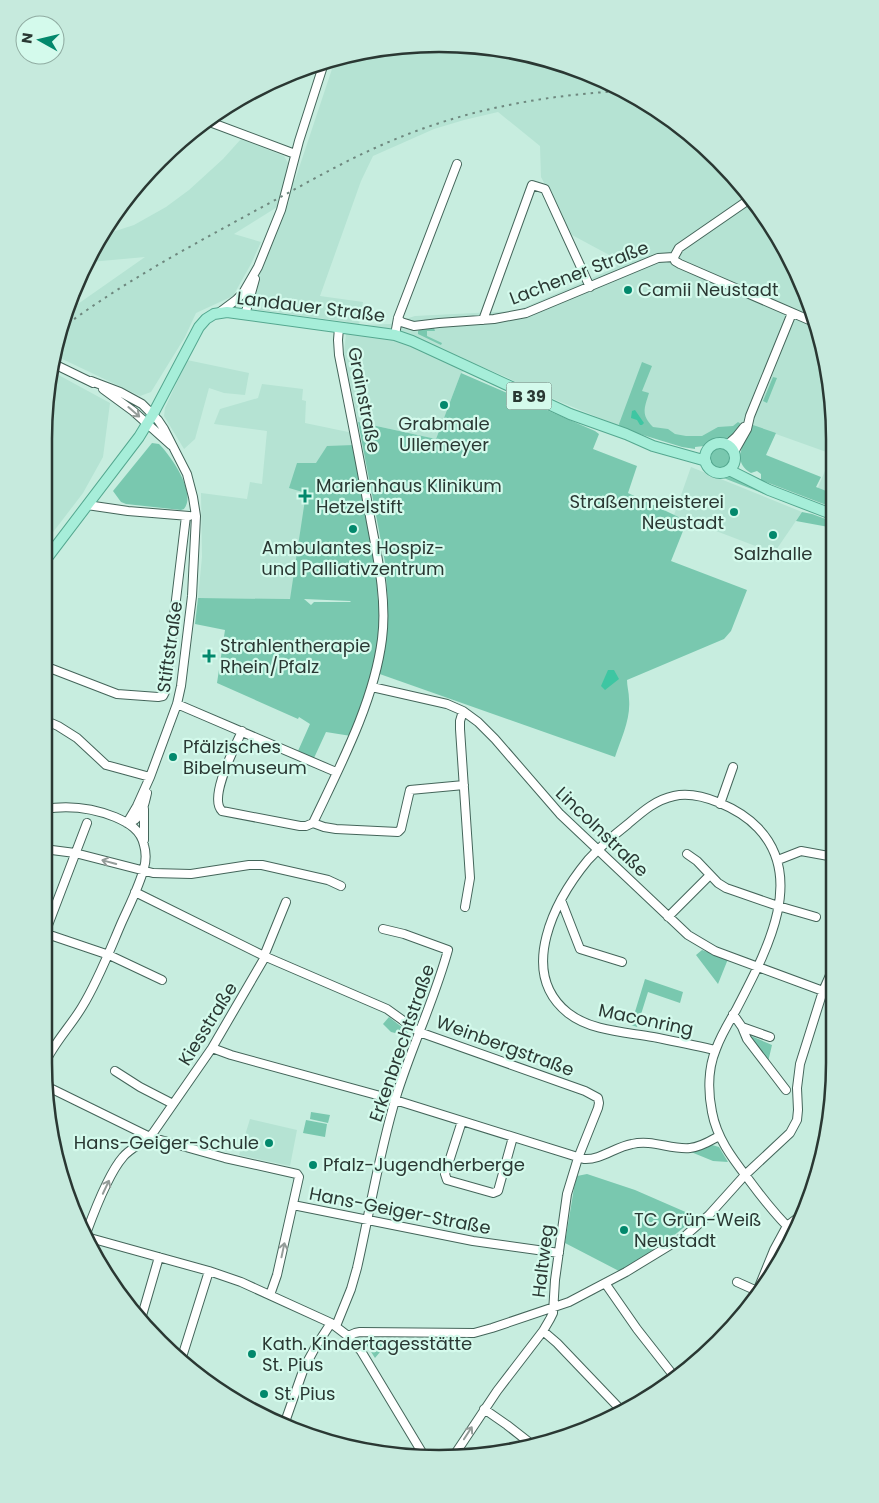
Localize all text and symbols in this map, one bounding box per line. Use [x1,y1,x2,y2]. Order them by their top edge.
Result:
north arrow [15,15,65,65]
text: N [16,32,38,45]
street label: Lachener Straße [506,234,652,311]
place label: Camii Neustadt [638,277,778,302]
marker: Camii Neustadt [622,284,634,296]
street label: Landauer Straße [235,285,387,328]
street label: Grainstraße [342,345,387,455]
road number: B 39 [506,382,552,410]
marker: Grabmale Ullemeyer [438,399,450,411]
one-way arrow [127,406,140,417]
place label: Grabmale Ullemeyer [398,411,490,457]
place label: Marienhaus Klinikum Hetzelstift [316,473,502,519]
marker: Marienhaus Klinikum Hetzelstift [298,489,312,503]
place label: Straßenmeisterei Neustadt [570,489,724,535]
marker: Straßenmeisterei Neustadt [728,506,740,518]
marker: Ambulantes Hospiz- und Palliativzentrum [347,523,359,535]
marker: Salzhalle [767,529,779,541]
place label: Ambulantes Hospiz- und Palliativzentrum [261,535,445,581]
place label: Salzhalle [733,541,813,566]
street label: Stiftstraße [151,599,188,694]
place label: Strahlentherapie Rhein/Pfalz [220,633,371,679]
marker: Strahlentherapie Rhein/Pfalz [202,649,216,663]
place label: Pfälzisches Bibelmuseum [183,734,307,780]
marker: Pfälzisches Bibelmuseum [167,751,179,763]
street label: Lincolnstraße [550,781,654,882]
one-way arrow [101,857,117,866]
street label: Erkenbrechtstraße [363,961,440,1125]
street label: Kiesstraße [172,977,243,1070]
street label: Maconring [596,997,696,1042]
street label: Weinbergstraße [433,1009,578,1082]
place label: Hans-Geiger-Schule [74,1130,259,1155]
marker: Hans-Geiger-Schule [263,1137,275,1149]
place label: Pfalz-Jugendherberge [323,1152,525,1177]
marker: Pfalz-Jugendherberge [307,1159,319,1171]
one-way arrow [102,1180,112,1195]
street label: Hans-Geiger-Straße [307,1181,493,1240]
place label: TC Grün-Weiß Neustadt [634,1207,762,1253]
street label: Haltweg [526,1223,559,1299]
marker: TC Grün-Weiß Neustadt [618,1224,630,1236]
one-way arrow [279,1242,288,1258]
place label: Kath. Kindertagesstätte St. Pius [262,1331,472,1377]
marker: Kath. Kindertagesstätte St. Pius [246,1348,258,1360]
place label: St. Pius [274,1381,335,1406]
marker: St. Pius [258,1388,270,1400]
one-way arrow [463,1426,474,1440]

